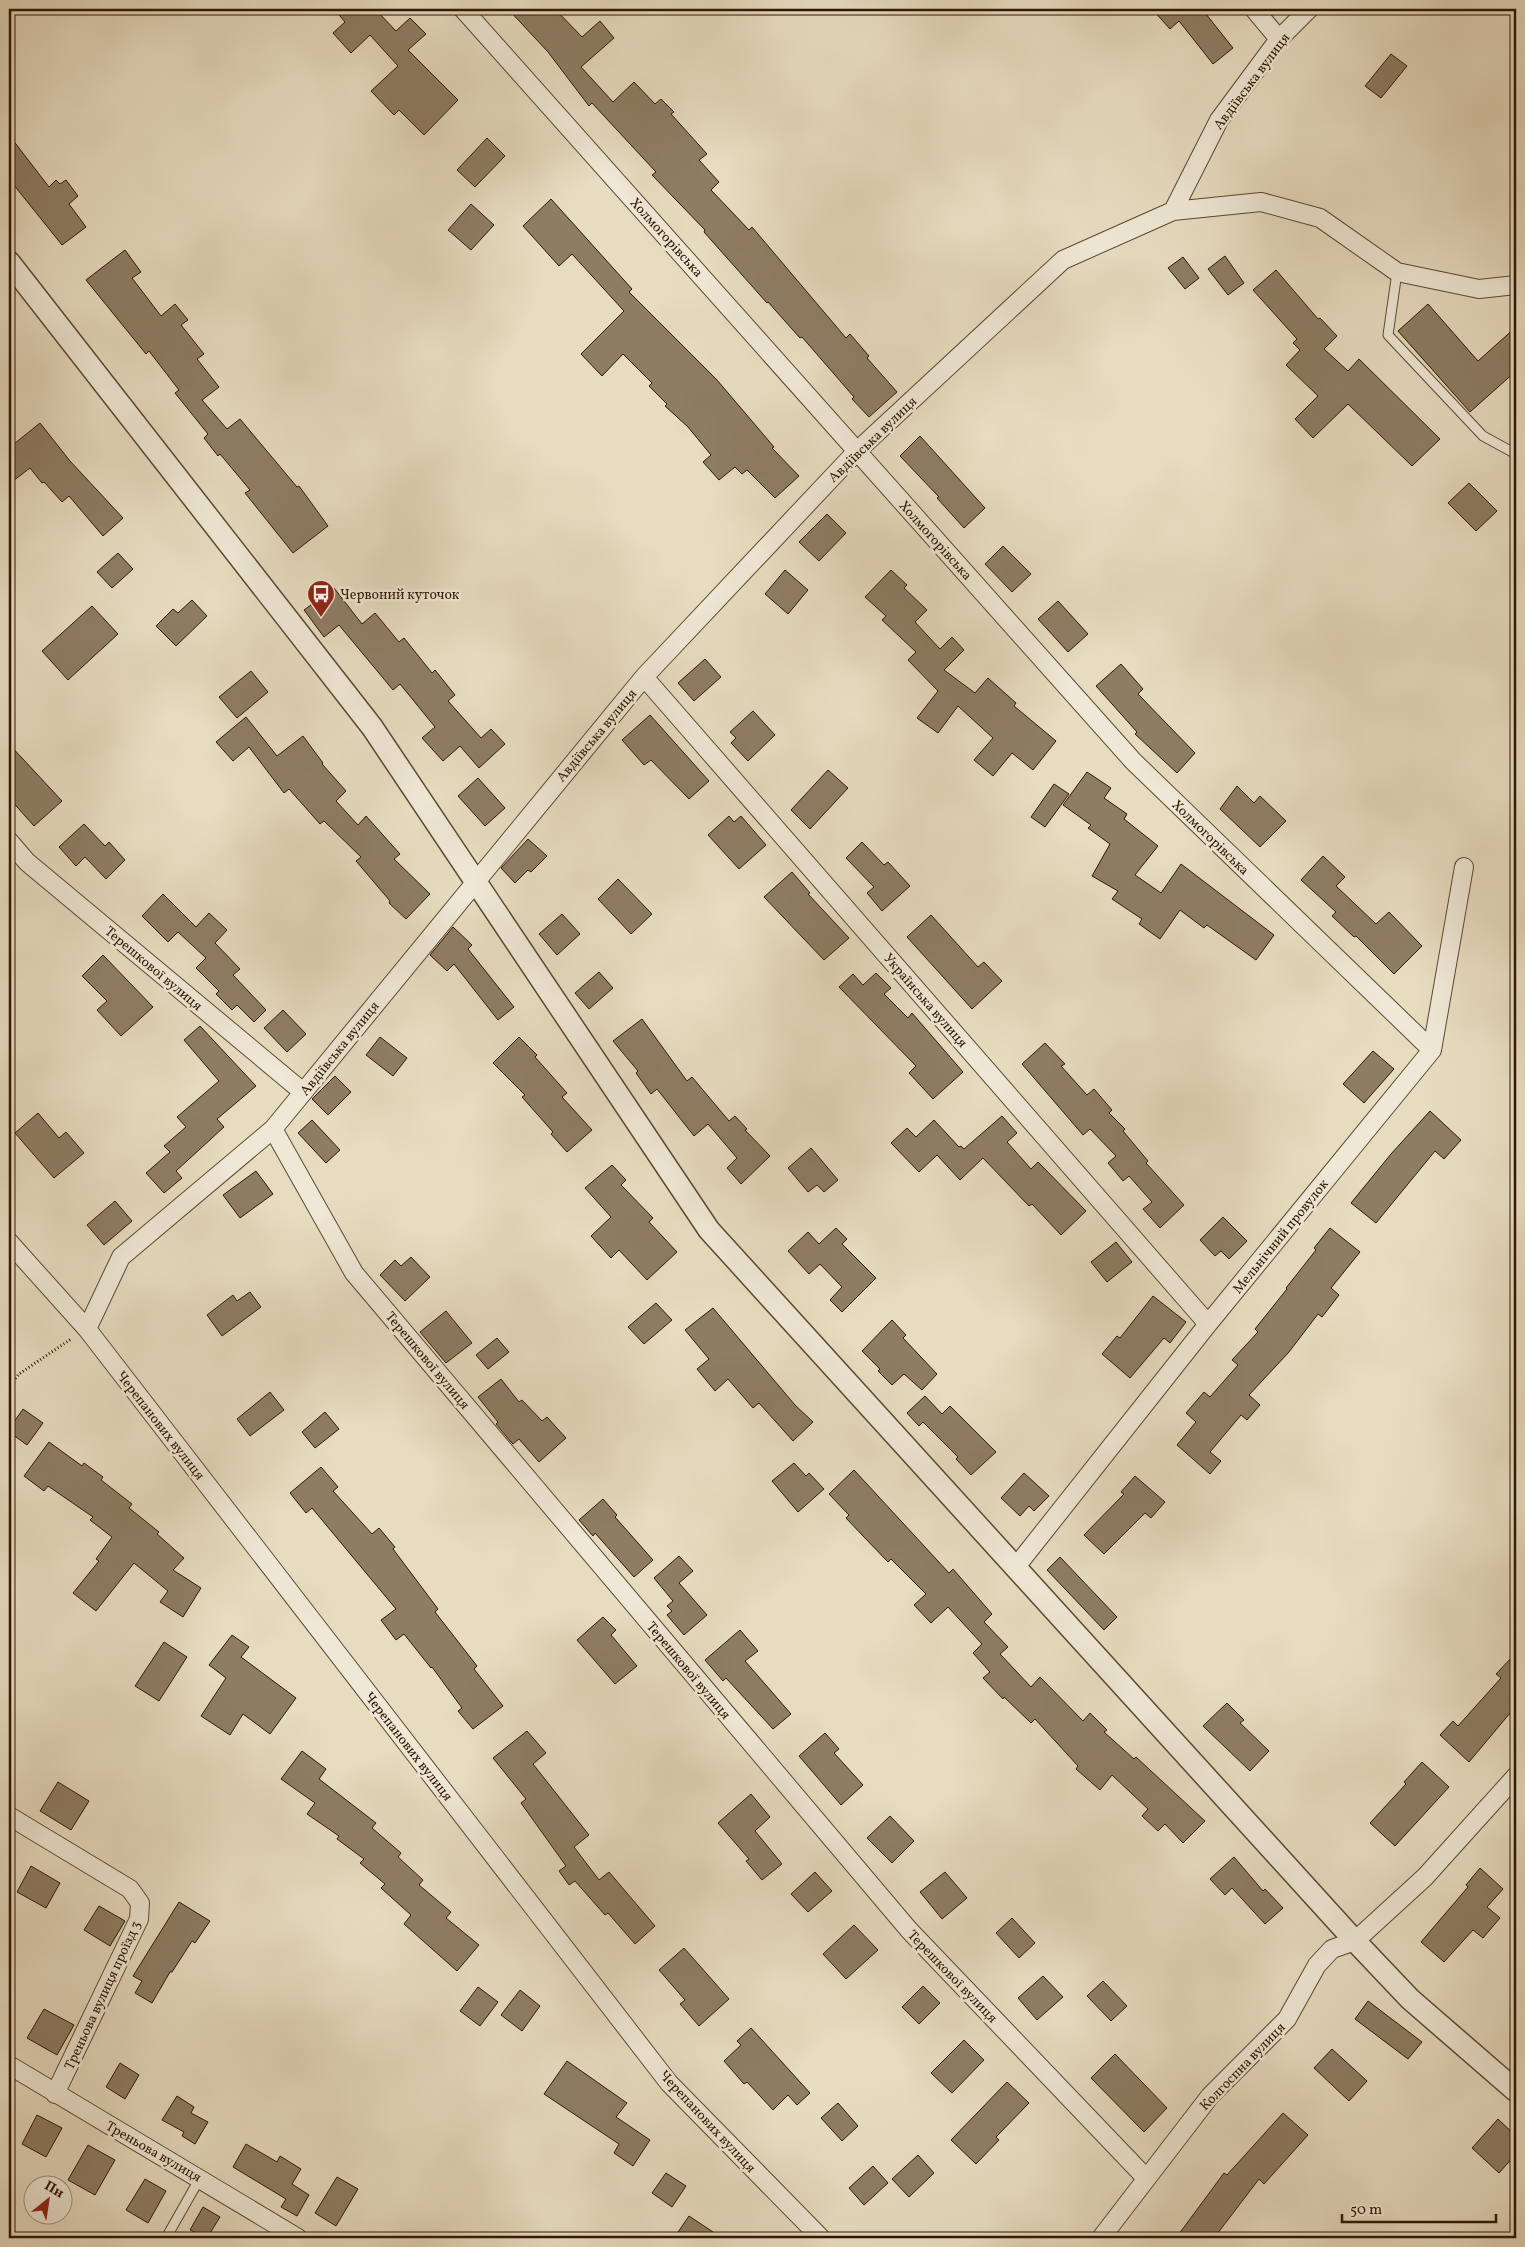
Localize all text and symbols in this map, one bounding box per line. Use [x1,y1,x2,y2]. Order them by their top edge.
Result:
street label: Авдіївська вулиця [1210,30,1295,134]
street label: Холмогорівська [625,194,707,282]
street label: Авдіївська вулиця [825,393,922,487]
street label: Холмогорівська [894,497,976,585]
bus stop icon: Червоний куточок [306,579,336,618]
place label: Червоний куточок [340,586,460,605]
street label: Авдіївська вулиця [552,685,642,787]
street label: Холмогорівська [1167,796,1253,880]
street label: Терешкової вулиця [100,923,206,1016]
street label: Українська вулиця [879,950,971,1052]
street label: Авдіївська вулиця [296,998,384,1100]
street label: Мельнiчний провулок [1229,1175,1334,1298]
street label: Терешкової вулиця [380,1308,473,1414]
street label: Черепанових вулиця [111,1367,208,1484]
street label: Терешкової вулиця [641,1618,734,1724]
street label: Черепанових вулиця [359,1688,456,1805]
street label: Треньова вулиця проїзд 3 [60,1918,146,2073]
street label: Терешкової вулиця [903,1926,1001,2028]
street label: Колгоспна вулиця [1196,2019,1290,2115]
street label: Черепанових вулиця [654,2067,759,2177]
street label: Треньова вулиця [102,2117,205,2187]
north arrow [22,2174,72,2224]
text: Пн [40,2177,67,2203]
scale bar [1342,2192,1496,2224]
text: 50 m [1350,2200,1382,2221]

